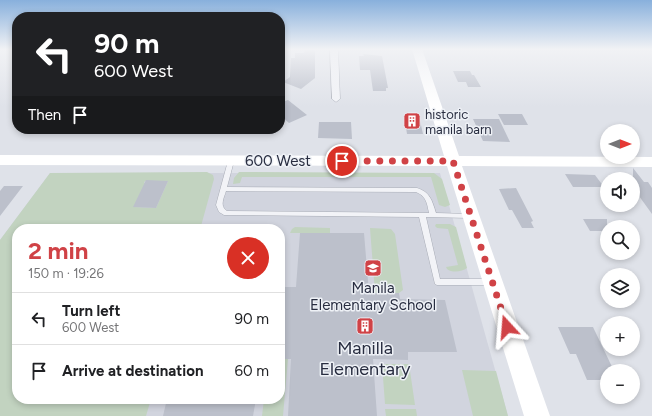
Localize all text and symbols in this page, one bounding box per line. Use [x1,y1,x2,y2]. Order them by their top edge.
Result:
text: 90 m [94,26,159,60]
icon: left [28,28,80,80]
text: 600 West [94,60,173,82]
icon: arrive [69,104,91,126]
text: Then [28,106,61,124]
place label: historic manila barn [425,107,492,137]
building icon: historic manila barn [402,111,422,131]
north arrow [600,124,640,164]
map controls [600,124,640,404]
pin [325,144,359,178]
icon: arrive [331,150,353,172]
street label: 600 West [245,152,311,170]
button: sound [600,172,640,212]
button: search [600,220,640,260]
text: 2 min [28,236,88,265]
button: close [227,237,269,279]
school or university icon: Manila Elementary School [363,258,383,278]
text: 150 m · 19:26 [28,266,104,281]
button: layers [600,268,640,308]
place label: Manila Elementary School [310,279,436,314]
text: Turn left [62,302,120,320]
position arrow [486,306,528,348]
icon: left [28,308,50,330]
text: 90 m [234,310,269,328]
building icon: Manilla Elementary [355,316,375,336]
button: + [600,316,640,356]
text: 600 West [62,320,119,335]
place label: Manilla Elementary [319,337,411,380]
icon: arrive [28,360,50,382]
text: Arrive at destination [62,362,203,380]
text: 60 m [234,362,269,380]
button: − [600,364,640,404]

